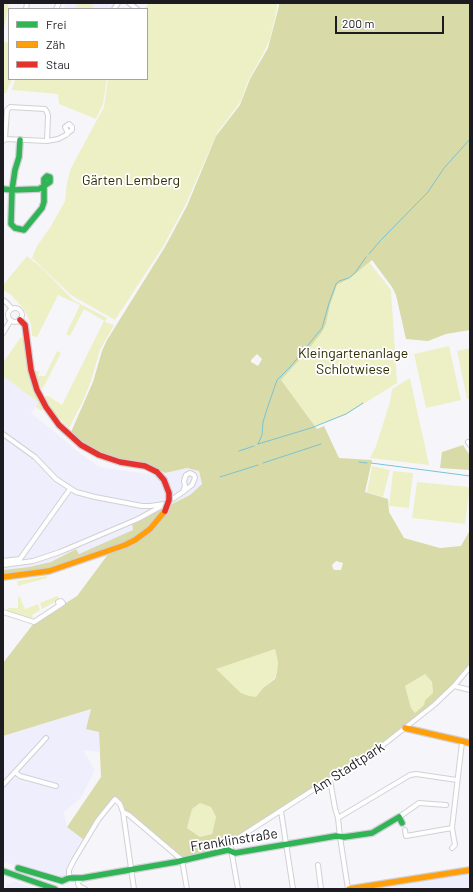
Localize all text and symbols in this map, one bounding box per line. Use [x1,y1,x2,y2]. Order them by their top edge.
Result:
legend [8,8,148,80]
scale bar [337,8,446,34]
text: 200 m [342,16,374,30]
text: Frei [46,17,66,31]
text: Zäh [46,37,65,51]
text: Stau [46,57,70,71]
park label: Gärten Lemberg [82,172,180,188]
park label: Kleingartenanlage Schlotwiese [298,345,408,378]
street label: Am Stadtpark [309,738,387,798]
street label: Franklinstraße [189,825,279,855]

